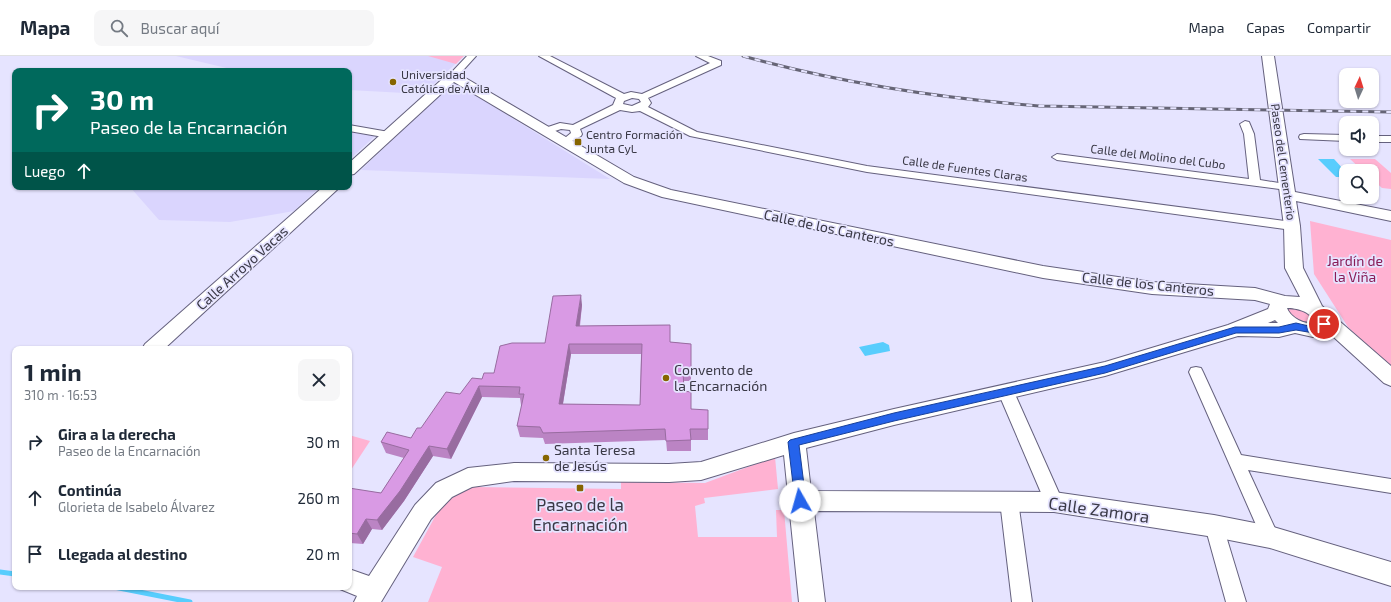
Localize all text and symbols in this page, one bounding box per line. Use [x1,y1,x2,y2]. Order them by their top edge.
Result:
search box [94,10,374,46]
text: Mapa [20,16,70,39]
icon: search [108,17,130,39]
text: Buscar aquí [140,19,220,37]
text: Mapa [1189,19,1224,36]
text: Capas [1246,19,1285,36]
text: Compartir [1307,19,1371,36]
place label: Universidad Católica de Ávila [401,67,490,95]
north arrow [1339,68,1379,108]
map controls [1339,68,1379,204]
marker: Universidad Católica de Ávila [388,77,398,87]
text: 30 m [90,82,154,116]
icon: right [24,84,76,136]
street label: Paseo del Cementerio [1269,103,1299,221]
text: Paseo de la Encarnación [90,116,287,138]
button: sound [1339,116,1379,156]
place label: Centro Formación Junta CyL [586,127,683,155]
marker: Centro Formación Junta CyL [573,137,583,147]
street label: Calle del Molino del Cubo [1090,141,1227,171]
street label: Calle de Fuentes Claras [902,152,1029,184]
icon: ahead [73,160,95,182]
text: Luego [24,162,65,180]
button: search [1339,164,1379,204]
street label: Calle de los Canteros [762,205,896,250]
street label: Calle Arroyo Vacas [192,222,291,313]
park label: Jardín de la Viña [1327,252,1383,285]
street label: Calle de los Canteros [1081,268,1215,299]
pin [1307,307,1341,341]
icon: arrive [1313,313,1335,335]
text: 1 min [24,357,82,386]
button: close [298,359,340,401]
place label: Convento de la Encarnación [674,361,767,394]
marker: Convento de la Encarnación [661,373,671,383]
text: 310 m · 16:53 [24,387,97,403]
text: Gira a la derecha [58,425,176,443]
icon: right [24,431,46,453]
text: 30 m [306,433,340,451]
place label: Santa Teresa de Jesús [554,441,635,474]
text: Paseo de la Encarnación [58,443,201,459]
marker: Santa Teresa de Jesús [541,453,551,463]
position arrow [779,480,821,522]
text: Continúa [58,481,121,499]
marker: Paseo de la Encarnación [575,483,585,493]
icon: ahead [24,487,46,509]
text: 260 m [297,489,340,507]
street label: Calle Zamora [1047,492,1151,526]
place label: Paseo de la Encarnación [532,494,628,534]
text: Glorieta de Isabelo Álvarez [58,499,215,515]
icon: arrive [24,543,46,565]
text: Llegada al destino [58,545,187,563]
text: 20 m [306,545,340,563]

